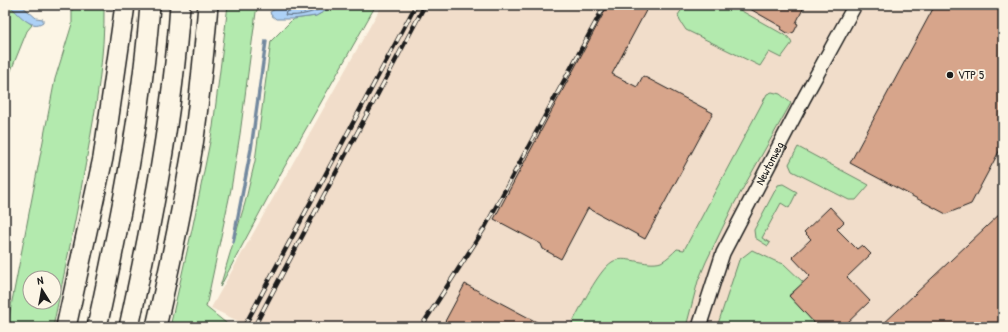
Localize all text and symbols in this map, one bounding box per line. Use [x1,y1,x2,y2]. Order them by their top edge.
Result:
place label: VTP 5 [958,66,984,83]
marker: VTP 5 [945,70,955,80]
street label: Newtonweg [751,138,788,188]
north arrow [22,270,62,310]
text: N [36,273,44,288]

